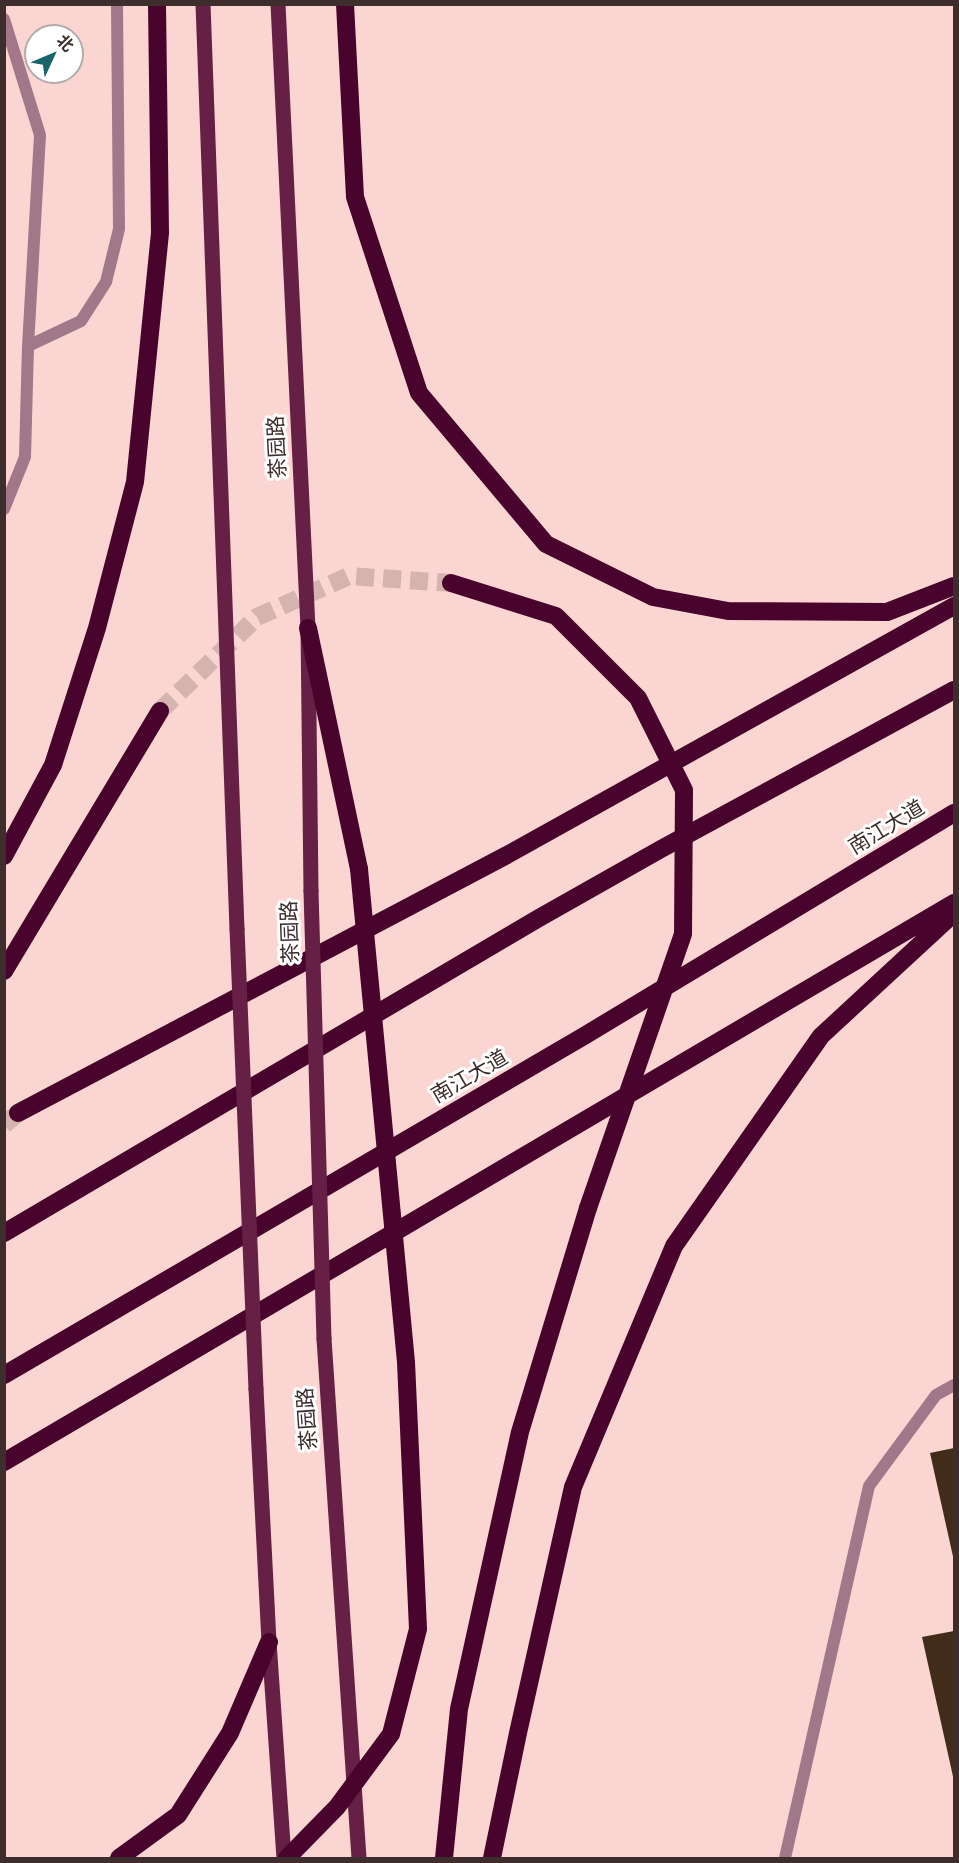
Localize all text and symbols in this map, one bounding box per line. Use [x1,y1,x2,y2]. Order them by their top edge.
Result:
north arrow [24,24,84,84]
text: 北 [52,29,79,56]
street label: 茶园路 [264,415,292,479]
street label: 南江大道 [845,796,929,860]
street label: 茶园路 [277,900,305,964]
street label: 南江大道 [427,1045,513,1109]
street label: 茶园路 [293,1387,323,1451]

